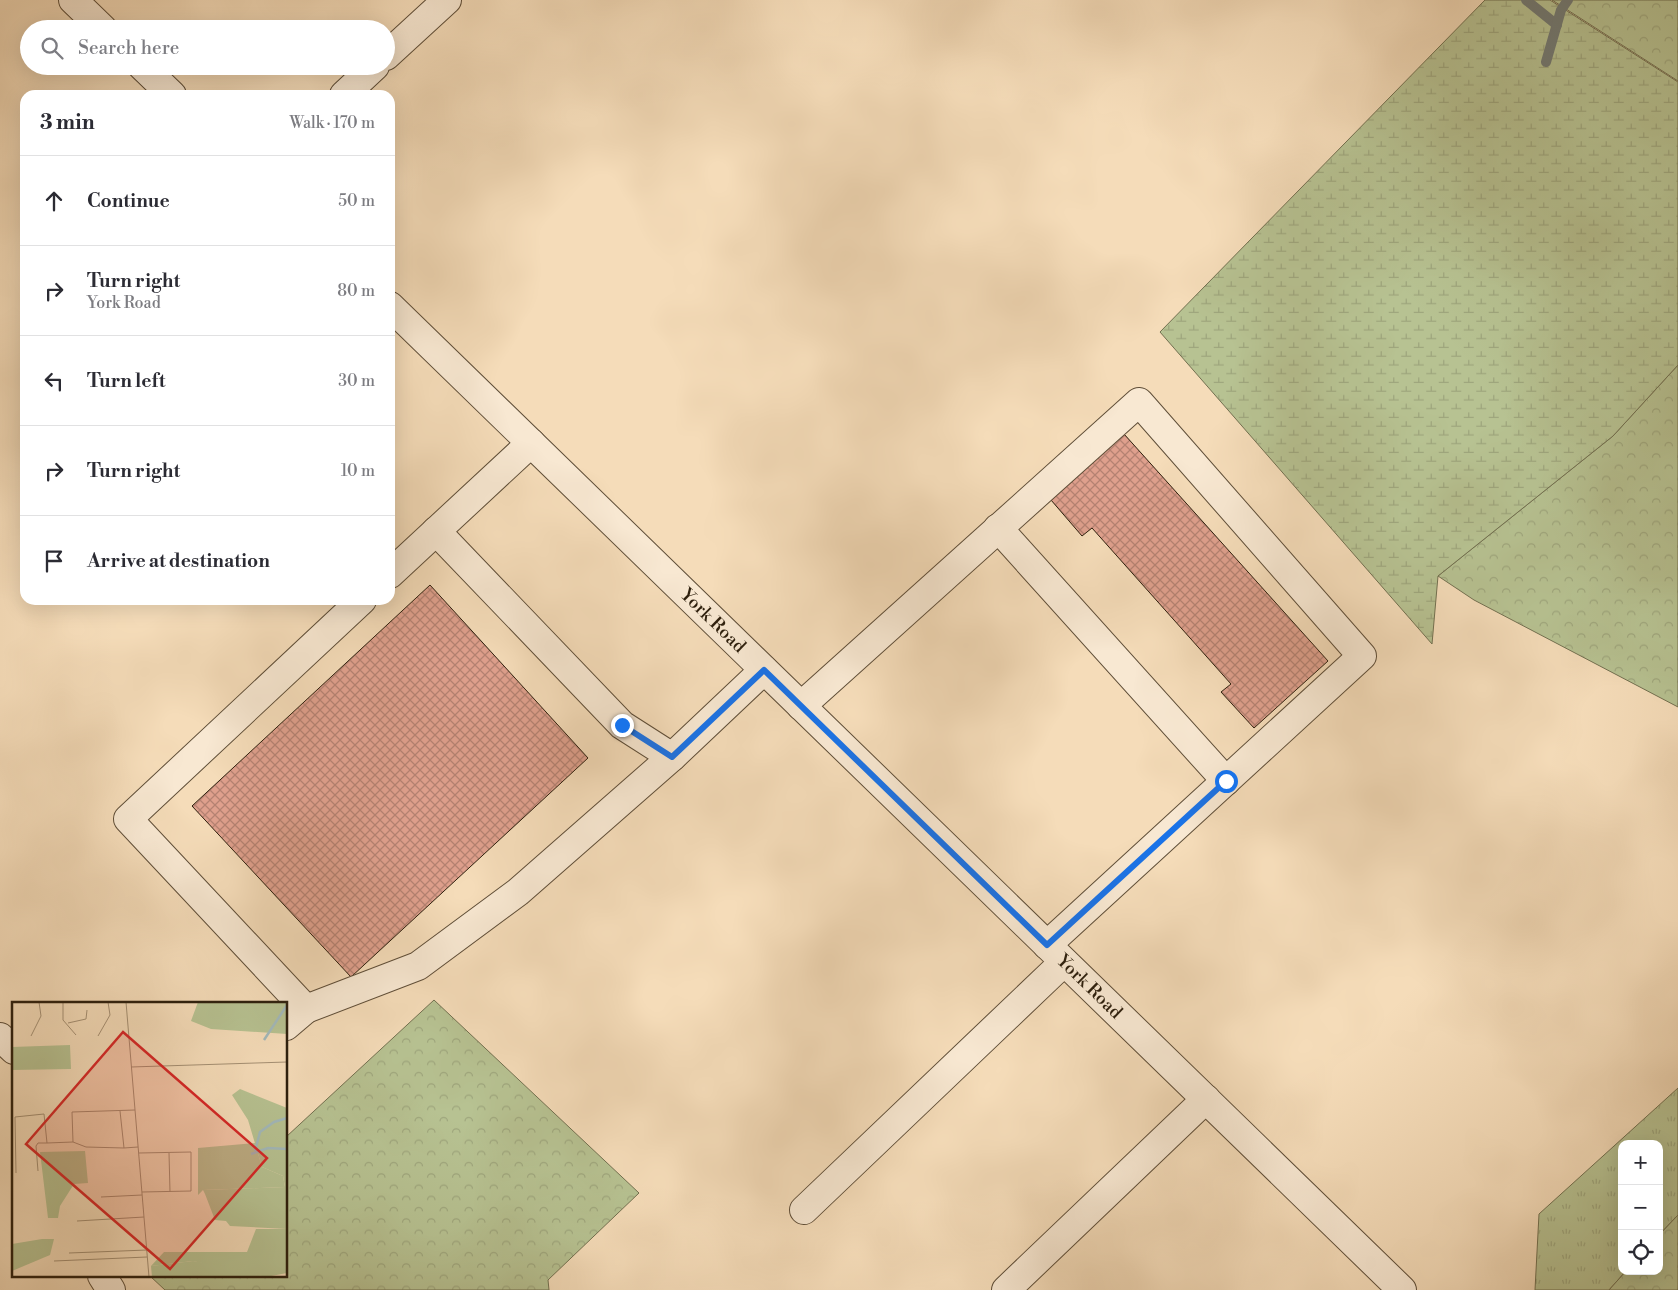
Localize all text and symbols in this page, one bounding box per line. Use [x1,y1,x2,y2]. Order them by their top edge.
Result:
search box [20,20,395,75]
icon: search [38,34,66,62]
text: Search here [78,36,179,60]
text: 3 min [40,110,95,136]
text: Walk · 170 m [289,113,375,133]
icon: ahead [40,187,68,215]
text: Continue [87,189,170,213]
text: 50 m [338,191,375,211]
text: Turn right [87,269,180,293]
icon: right [40,277,68,305]
text: 80 m [337,281,375,301]
text: York Road [87,293,161,313]
icon: left [40,367,68,395]
text: Turn left [87,369,166,393]
text: 30 m [338,371,375,391]
icon: right [40,457,68,485]
text: Turn right [87,459,180,483]
text: 10 m [341,461,375,481]
icon: arrive [40,547,68,575]
text: Arrive at destination [87,549,270,573]
street label: York Road [675,583,752,658]
route end [611,714,634,737]
route start [1215,770,1238,793]
street label: York Road [1051,948,1128,1024]
inset map [12,1002,288,1278]
map controls [1618,1140,1663,1275]
button: + [1618,1140,1663,1185]
button: − [1618,1185,1663,1230]
button: locate [1618,1230,1663,1275]

